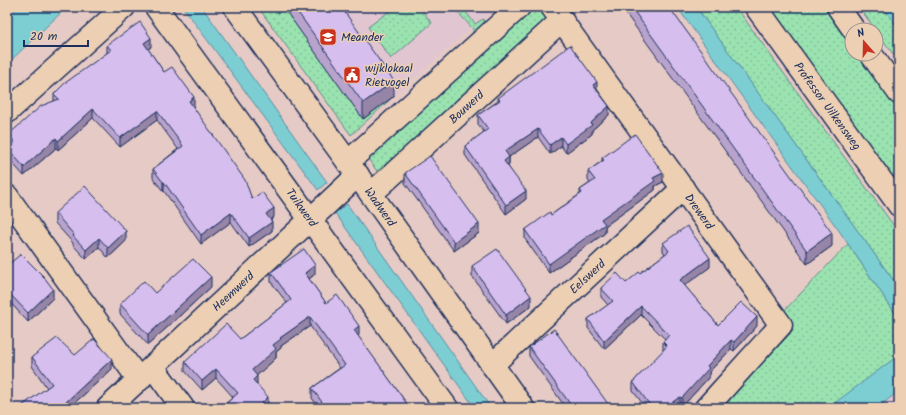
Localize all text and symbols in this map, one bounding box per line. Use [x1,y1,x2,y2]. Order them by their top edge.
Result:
scale bar [24,22,88,48]
north arrow [844,22,884,62]
text: N [855,24,867,43]
text: 20 m [30,27,58,46]
school or university icon: Meander [318,27,338,47]
place label: Meander [341,28,384,47]
street label: Professor Uilkensweg [789,58,866,154]
place label: wijklokaal Rietvogel [365,59,413,92]
public building icon: wijklokaal Rietvogel [342,65,362,85]
street label: Bouwerd [444,85,489,128]
street label: Wadwerd [360,183,401,231]
street label: Tuikwerd [281,184,323,232]
street label: Drewerd [680,189,719,234]
street label: Eelswerd [565,254,611,299]
street label: Heemwerd [208,266,259,316]

